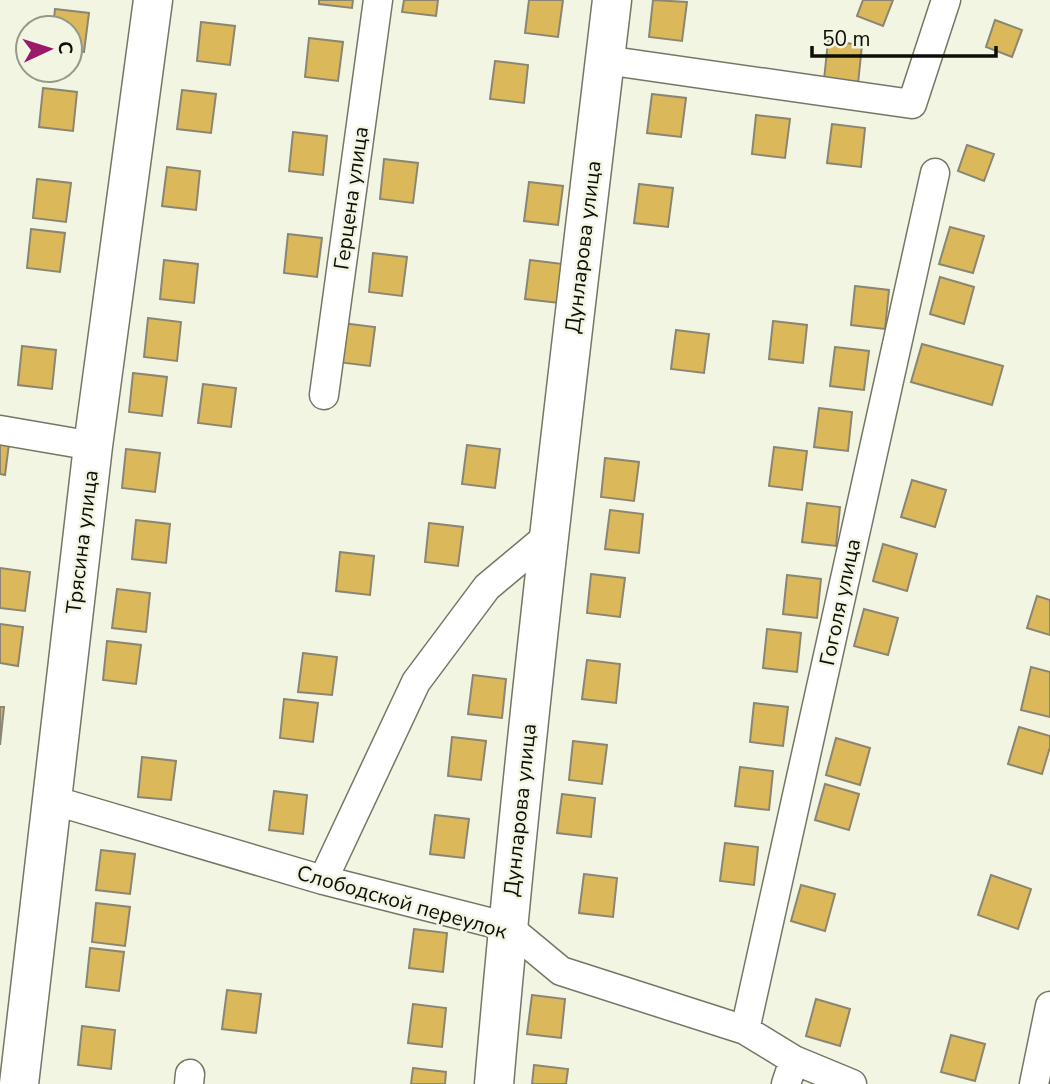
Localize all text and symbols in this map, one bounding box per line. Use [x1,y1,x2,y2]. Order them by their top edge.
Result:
north arrow [14,14,84,84]
scale bar [812,14,996,58]
text: 50 m [822,25,871,53]
text: С [52,41,78,55]
street label: Герцена улица [327,125,375,271]
street label: Дунларова улица [559,159,607,335]
street label: Трясина улица [59,469,105,615]
street label: Гоголя улица [813,536,867,668]
street label: Дунларова улица [497,722,543,898]
street label: Слободской переулок [294,859,511,946]

